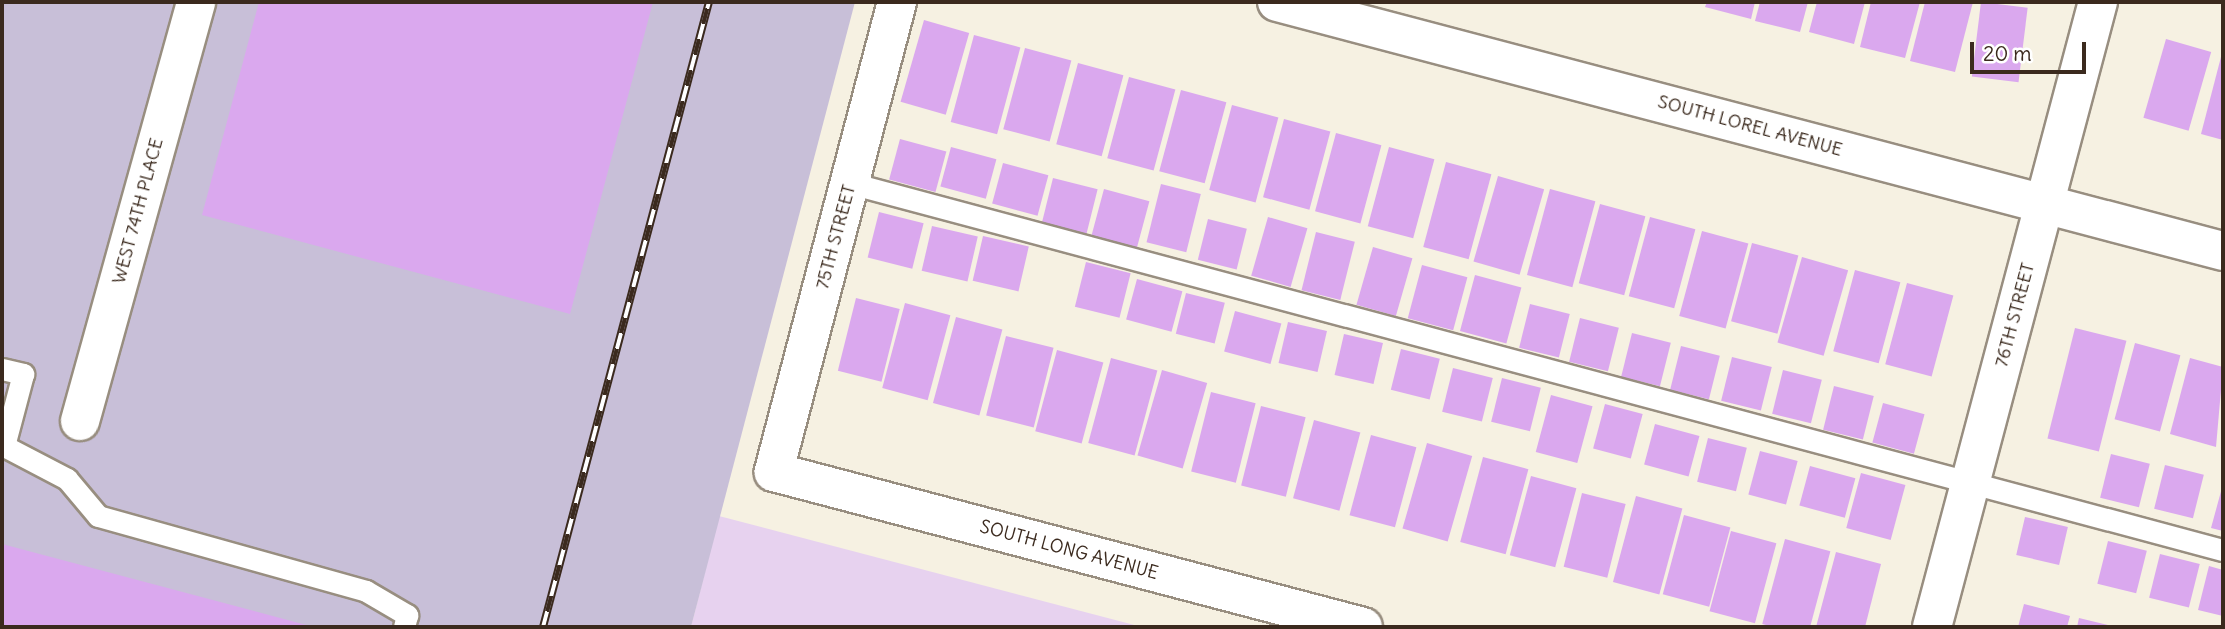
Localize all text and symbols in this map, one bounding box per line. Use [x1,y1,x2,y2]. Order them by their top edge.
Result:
scale bar [1973,28,2088,72]
text: 20 m [1983,40,2032,67]
street label: SOUTH LOREL AVENUE [1655,91,1845,161]
street label: WEST 74TH PLACE [108,136,168,286]
street label: 75TH STREET [812,182,860,292]
street label: 76TH STREET [1991,261,2039,369]
street label: SOUTH LONG AVENUE [977,516,1161,584]

